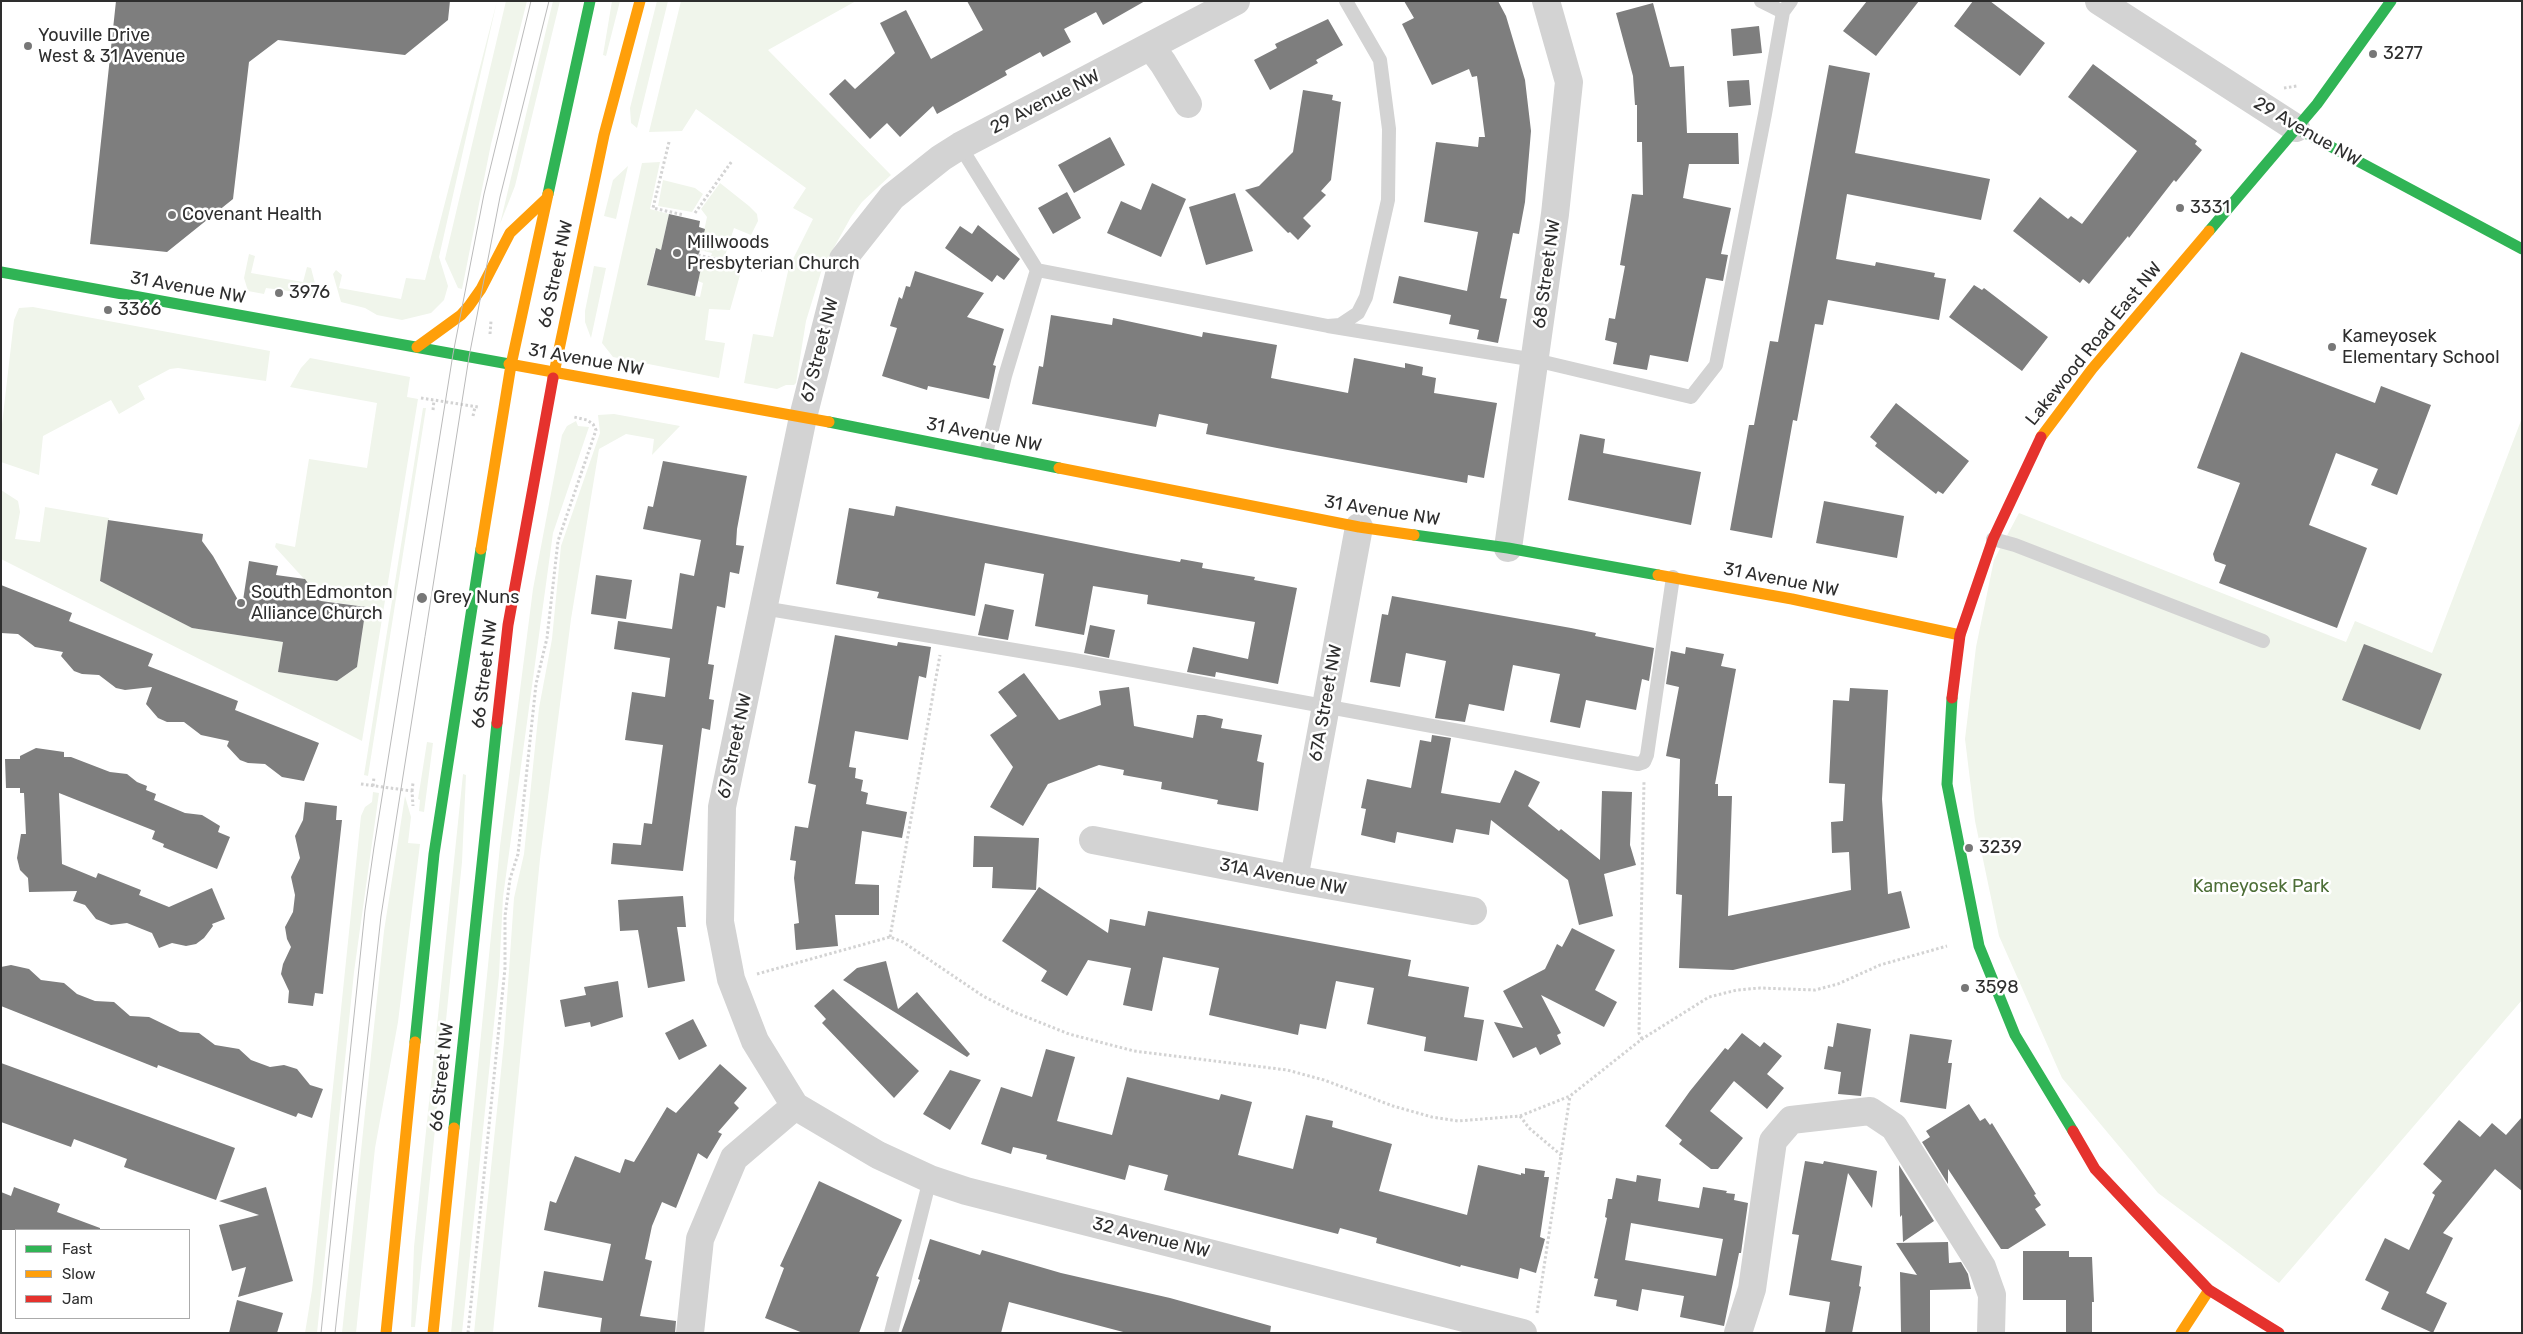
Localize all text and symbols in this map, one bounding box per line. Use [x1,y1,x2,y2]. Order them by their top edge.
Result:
place label: Youville Drive West & 31 Avenue [38,25,185,68]
marker: Youville Drive West & 31 Avenue [22,40,34,52]
place label: 3277 [2383,43,2423,65]
marker: 3277 [2367,48,2379,60]
street label: 29 Avenue NW [987,65,1103,139]
street label: 29 Avenue NW [2250,93,2364,171]
place label: 3331 [2190,197,2230,219]
marker: 3331 [2174,202,2186,214]
place label: Covenant Health [182,204,322,226]
marker: Covenant Health [166,209,178,221]
street label: 66 Street NW [534,218,578,330]
street label: 68 Street NW [1529,218,1565,330]
place label: Millwoods Presbyterian Church [687,232,860,274]
marker: Millwoods Presbyterian Church [671,247,683,259]
street label: Lakewood Road East NW [2021,258,2167,430]
street label: 31 Avenue NW [129,267,247,309]
place label: 3976 [289,282,330,304]
marker: 3976 [273,287,285,299]
street label: 67 Street NW [797,295,843,405]
place label: 3366 [118,299,161,321]
marker: 3366 [102,304,114,316]
place label: Kameyosek Elementary School [2342,326,2500,368]
street label: 31 Avenue NW [527,339,645,381]
marker: Kameyosek Elementary School [2326,341,2338,353]
street label: 31 Avenue NW [925,413,1043,457]
street label: 31 Avenue NW [1323,491,1441,531]
street label: 31 Avenue NW [1722,558,1840,602]
place label: South Edmonton Alliance Church [251,582,393,624]
place label: Grey Nuns [433,587,519,609]
marker: Grey Nuns [415,591,429,605]
marker: South Edmonton Alliance Church [235,597,247,609]
street label: 66 Street NW [468,618,502,730]
street label: 67A Street NW [1305,643,1347,763]
street label: 67 Street NW [713,691,757,801]
place label: 3239 [1979,837,2022,859]
marker: 3239 [1963,842,1975,854]
street label: 31A Avenue NW [1218,854,1348,900]
park label: Kameyosek Park [2193,876,2329,898]
place label: 3598 [1975,977,2019,999]
marker: 3598 [1959,982,1971,994]
street label: 66 Street NW [426,1021,458,1133]
street label: 32 Avenue NW [1090,1213,1212,1263]
legend [15,1229,190,1319]
text: Fast [62,1240,92,1258]
text: Slow [62,1265,95,1283]
text: Jam [62,1290,93,1308]

